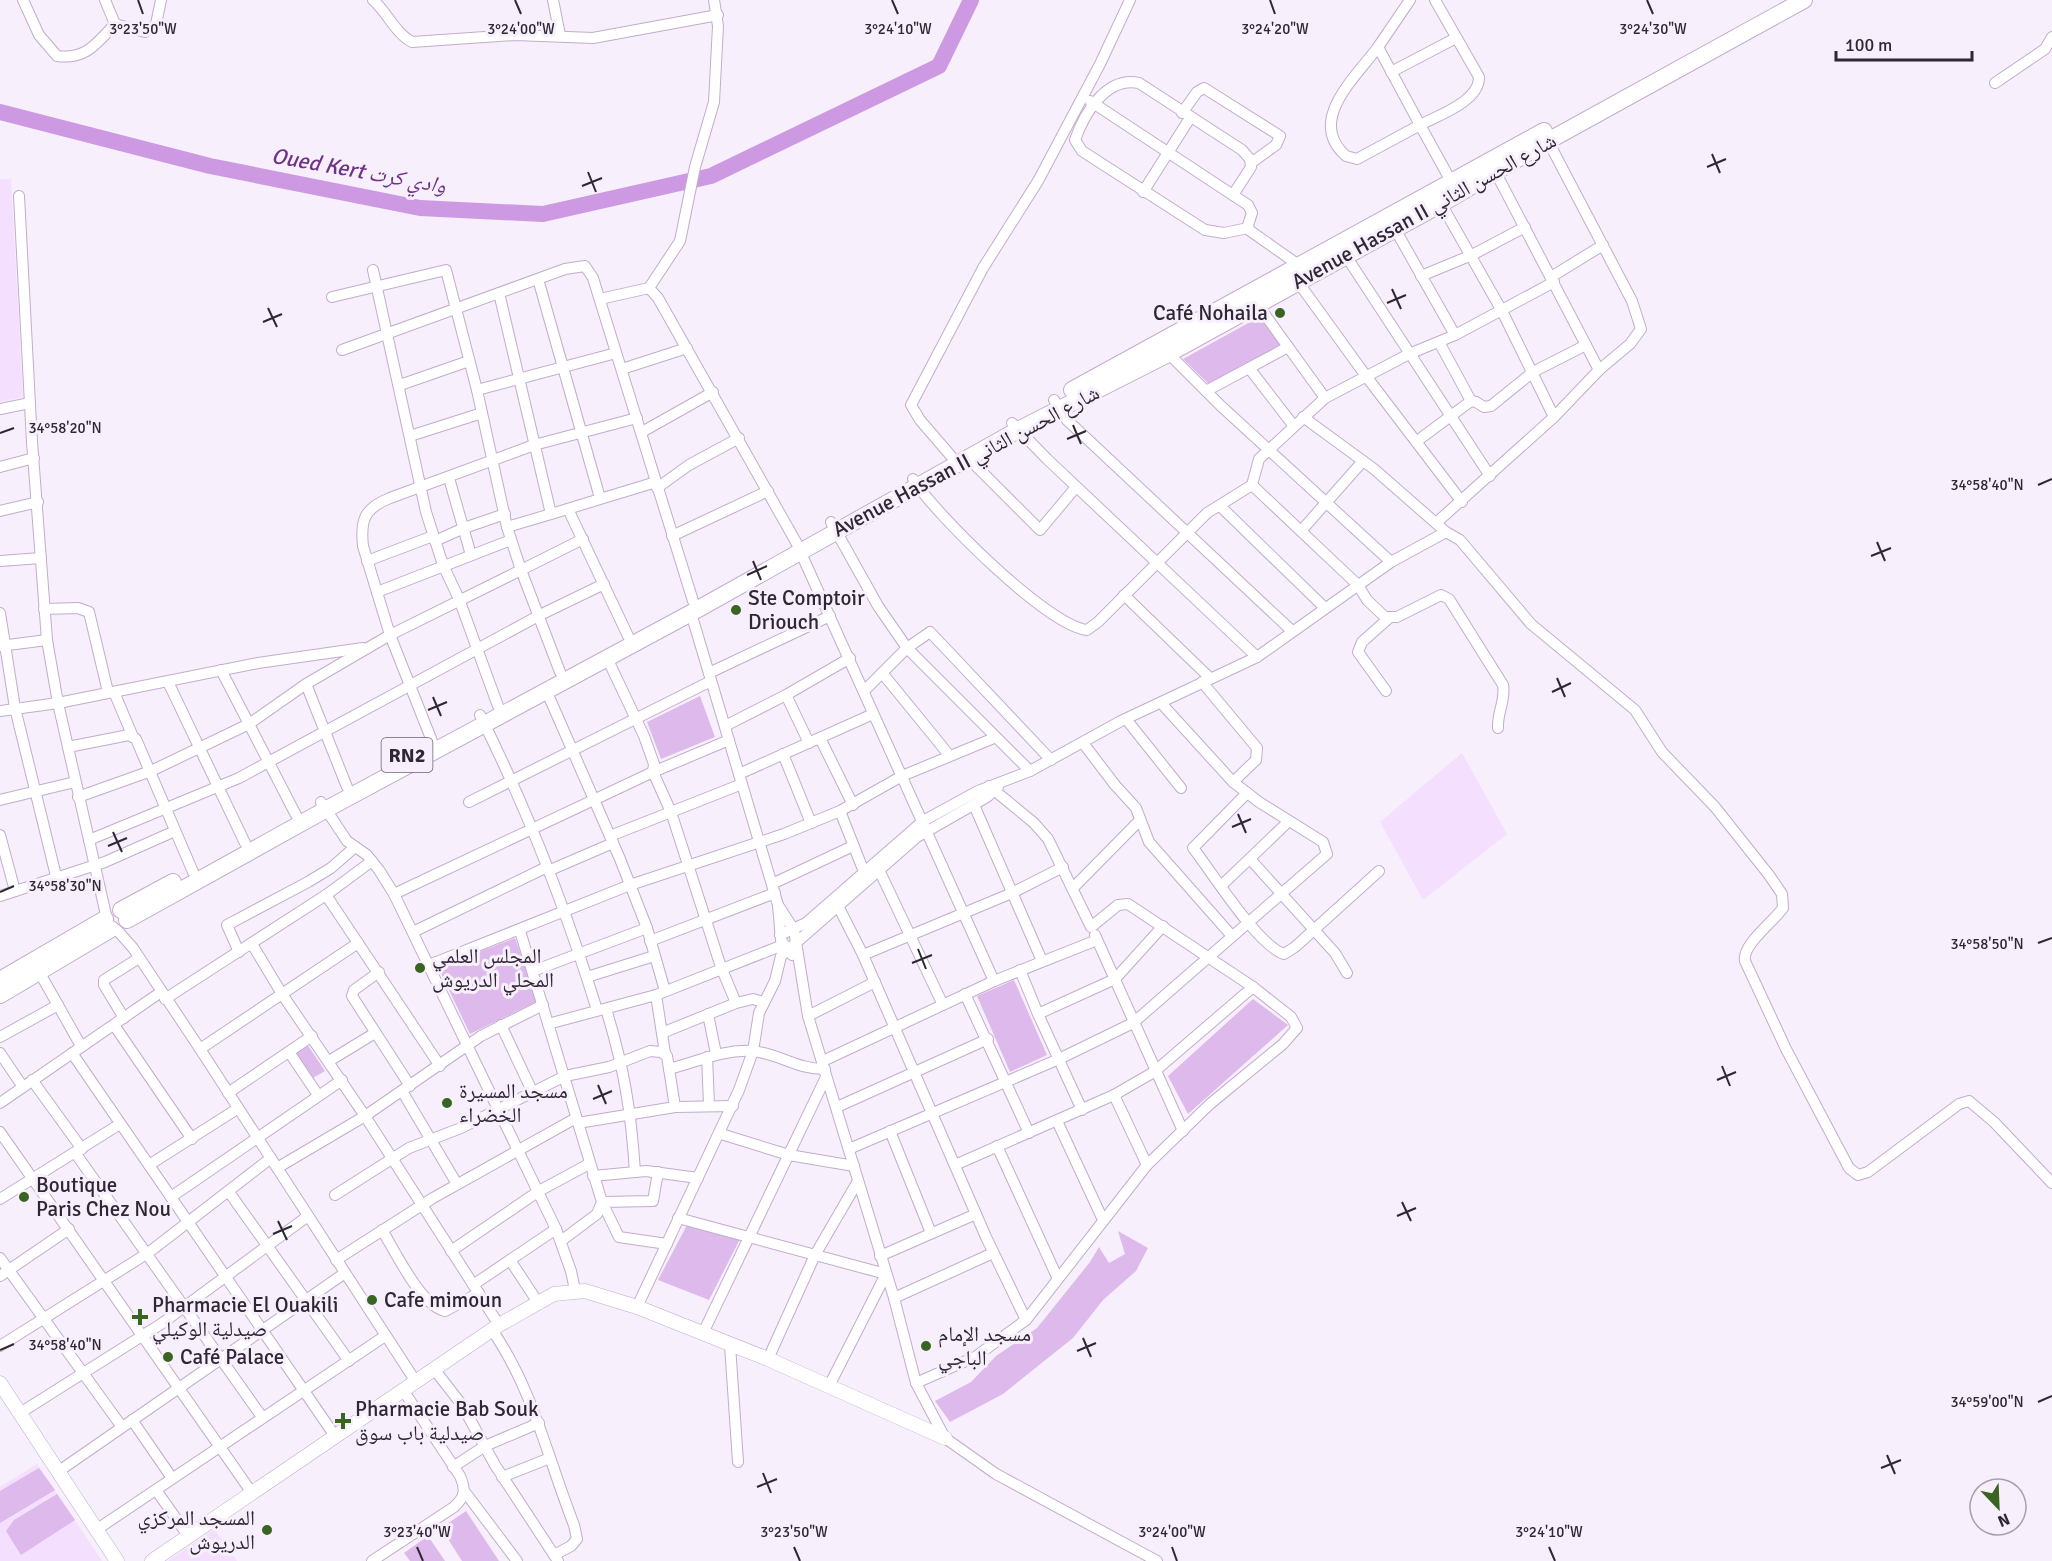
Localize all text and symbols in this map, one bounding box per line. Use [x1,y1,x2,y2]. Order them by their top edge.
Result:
text: 3°23'50"W [109,20,177,38]
text: 3°24'00"W [487,20,555,38]
text: 3°24'10"W [864,20,932,38]
text: 3°24'20"W [1241,20,1309,38]
text: 3°24'30"W [1619,20,1687,38]
scale bar [1836,24,1972,62]
text: 100 m [1845,34,1892,56]
street label: Avenue Hassan II شارع الحسن الثاني [1287,127,1562,298]
water label: Oued Kert وادي كرت [269,142,448,203]
place label: Café Nohaila [1153,300,1268,326]
marker: Café Nohaila [1273,306,1287,320]
street label: Avenue Hassan II شارع الحسن الثاني [828,379,1105,545]
text: 34°58'20"N [28,419,102,437]
text: 34°58'40"N [1950,476,2024,494]
place label: Ste Comptoir Driouch [748,585,865,635]
marker: Ste Comptoir Driouch [729,603,743,617]
road number: RN2 [382,738,432,772]
text: 34°58'30"N [28,877,102,895]
text: 34°58'50"N [1950,935,2024,953]
place label: المجلس العلمي المحلي الدريوش [432,943,554,996]
marker: المجلس العلمي المحلي الدريوش [413,961,427,975]
place label: مسجد المسيرة الخضراء [459,1078,568,1128]
marker: مسجد المسيرة الخضراء [440,1096,454,1110]
place label: Boutique Paris Chez Nou [36,1172,171,1222]
marker: Boutique Paris Chez Nou [17,1190,31,1204]
place label: Cafe mimoun [384,1287,502,1313]
place label: Pharmacie El Ouakili صيدلية الوكيلي [152,1292,338,1345]
marker: Cafe mimoun [365,1293,379,1307]
marker: Pharmacie El Ouakili صيدلية الوكيلي [133,1310,147,1324]
place label: مسجد الإمام الباجي [938,1321,1031,1374]
text: 34°58'40"N [28,1336,102,1354]
marker: مسجد الإمام الباجي [919,1339,933,1353]
place label: Café Palace [180,1344,284,1370]
marker: Café Palace [161,1350,175,1364]
text: 34°59'00"N [1950,1393,2024,1411]
place label: Pharmacie Bab Souk صيدلية باب سوق [355,1396,539,1446]
marker: Pharmacie Bab Souk صيدلية باب سوق [336,1414,350,1428]
north arrow [1968,1477,2028,1537]
place label: المسجد المركزي الدريوش [138,1505,255,1555]
text: N [1994,1509,2013,1531]
marker: المسجد المركزي الدريوش [260,1523,274,1537]
text: 3°23'40"W [383,1523,451,1541]
text: 3°23'50"W [760,1523,828,1541]
text: 3°24'00"W [1138,1523,1206,1541]
text: 3°24'10"W [1515,1523,1583,1541]

